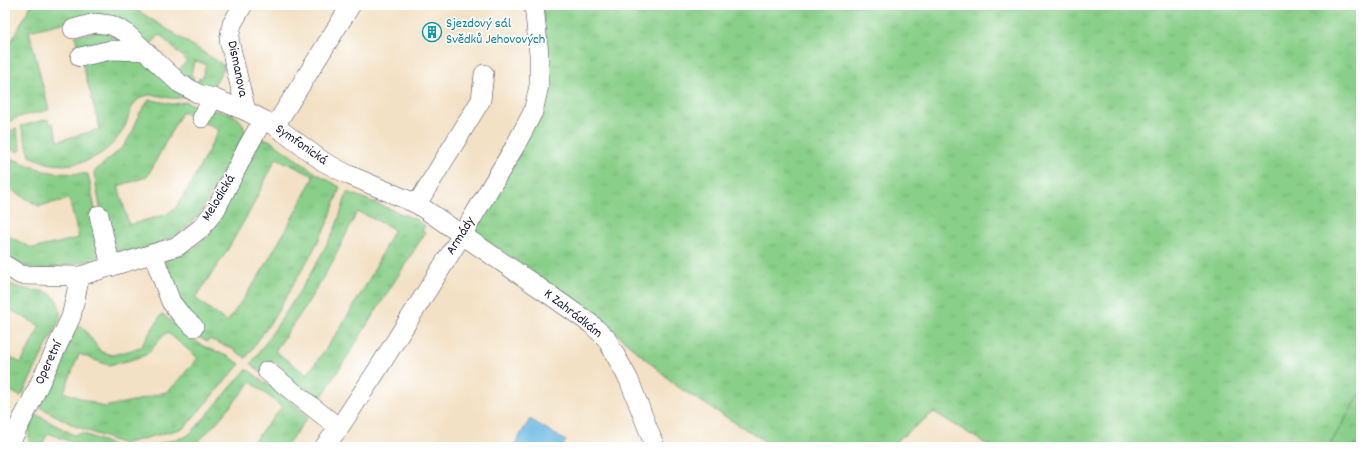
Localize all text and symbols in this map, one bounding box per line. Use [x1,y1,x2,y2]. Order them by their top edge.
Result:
place label: Sjezdový sál Svědků Jehovových [446,14,545,50]
building icon: Sjezdový sál Svědků Jehovových [421,21,443,43]
street label: Dismanova [221,39,253,99]
street label: Symfonická [271,120,331,170]
street label: Melodická [197,171,241,225]
street label: Armády [441,213,481,259]
street label: K Zahrádkám [539,285,607,343]
street label: Operetní [30,337,68,388]

